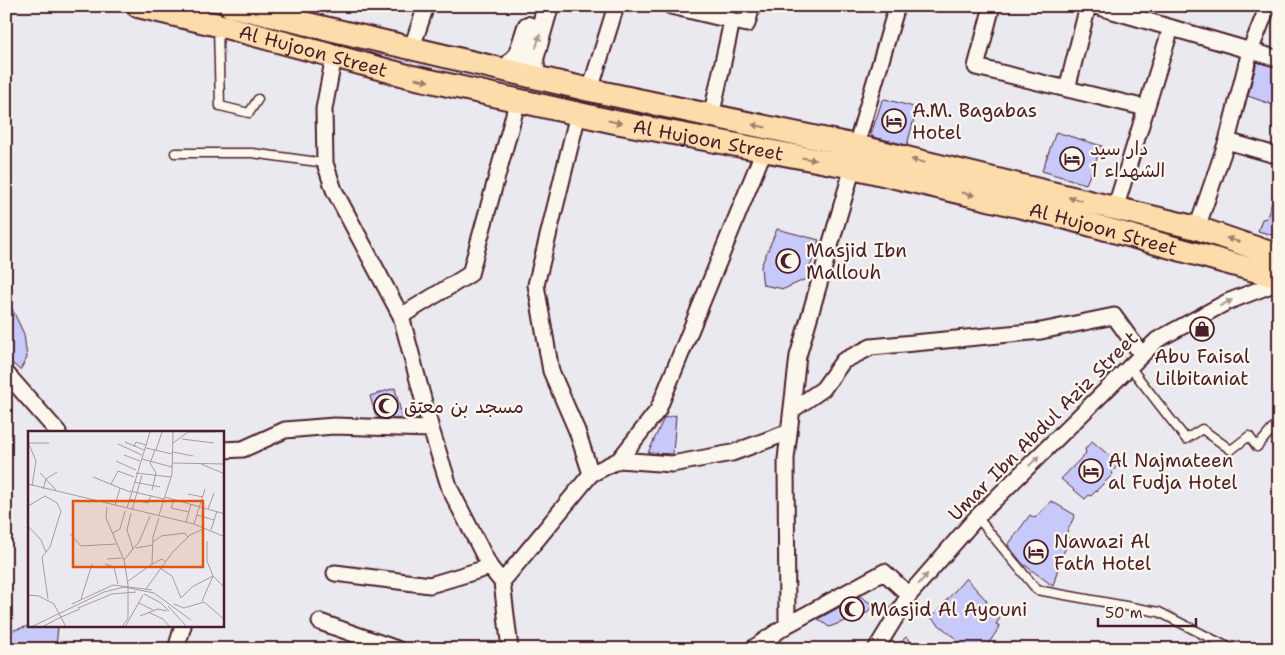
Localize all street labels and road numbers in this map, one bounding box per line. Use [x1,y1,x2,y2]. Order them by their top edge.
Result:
street label: Al Hujoon Street [236,19,390,82]
street label: Al Hujoon Street [631,113,786,166]
street label: Al Hujoon Street [1027,197,1180,261]
street label: Umar Ibn Abdul Aziz Street [943,326,1143,526]

